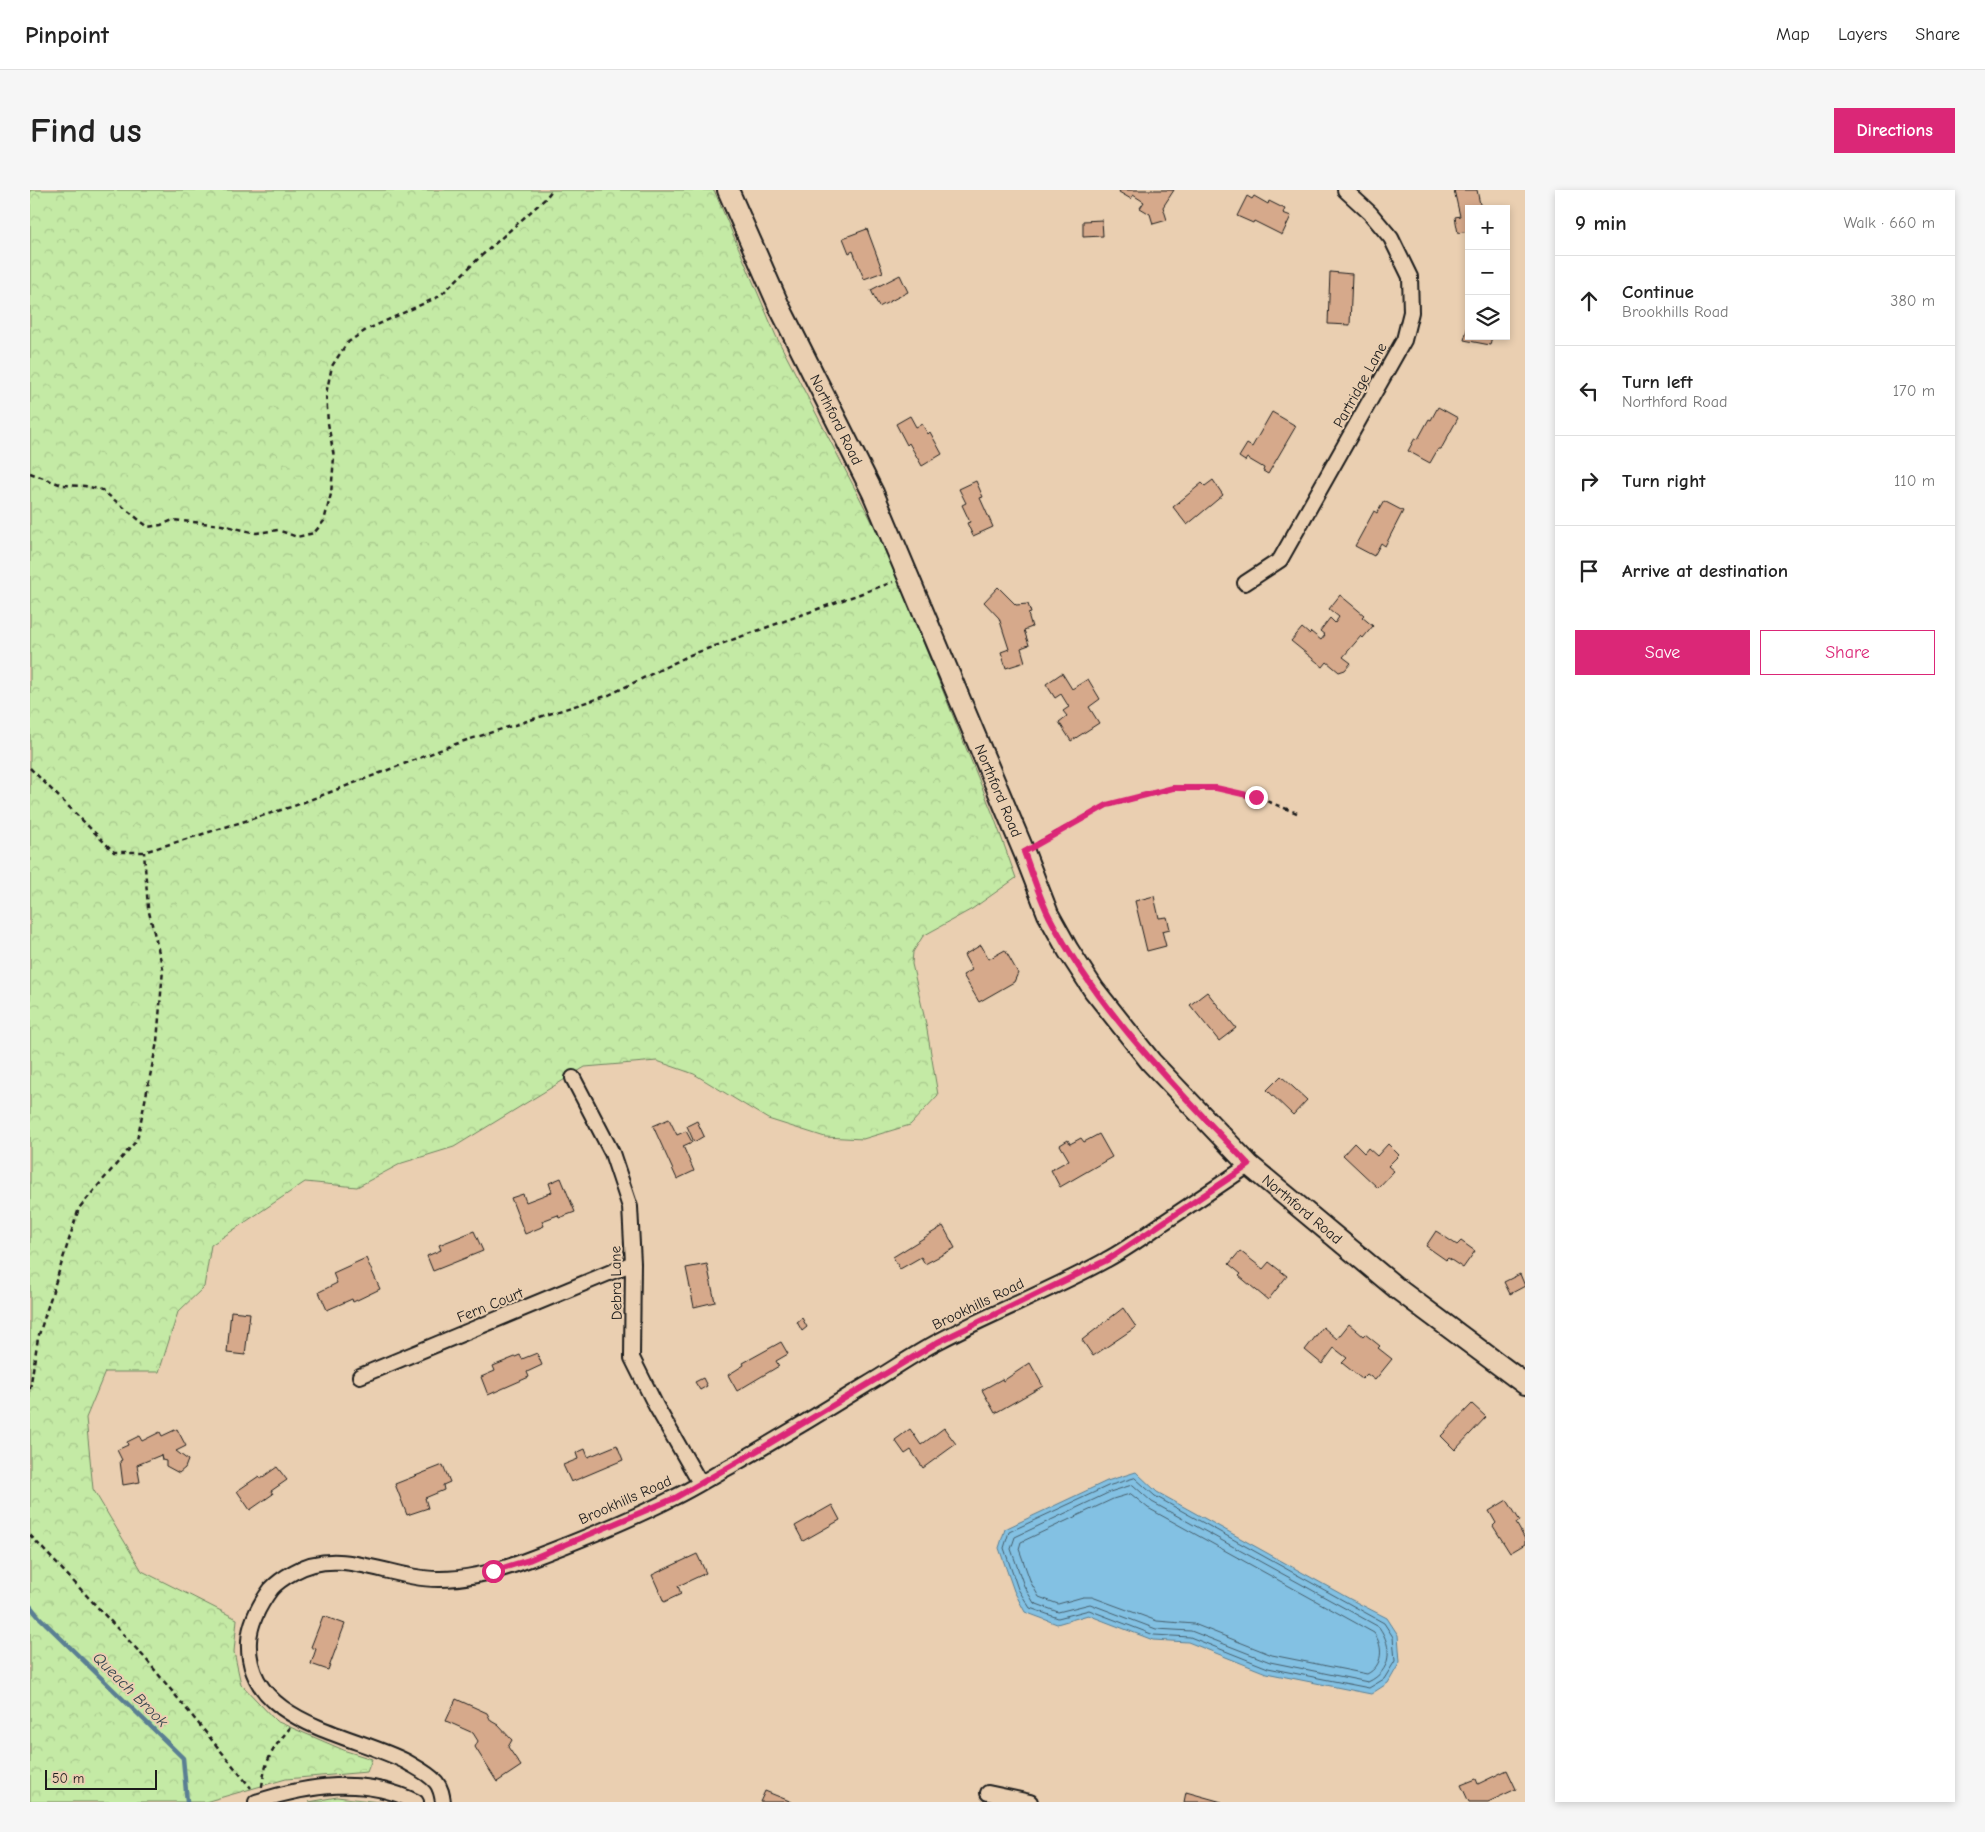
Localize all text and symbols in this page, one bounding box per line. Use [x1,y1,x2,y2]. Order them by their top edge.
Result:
text: Pinpoint [25,21,109,49]
text: Map [1776,24,1810,45]
text: Layers [1838,24,1887,45]
text: Share [1915,24,1960,45]
button: Directions [1834,108,1955,153]
text: Find us [30,110,142,151]
map controls [1465,205,1510,340]
button: + [1465,205,1510,250]
text: 9 min [1575,211,1627,235]
text: Walk · 660 m [1844,214,1935,232]
button: − [1465,250,1510,295]
text: Continue [1622,281,1694,303]
icon: ahead [1575,287,1603,315]
text: 380 m [1890,292,1935,310]
button: layers [1465,295,1510,340]
text: Brookhills Road [1622,303,1728,321]
street label: Partridge Lane [1329,339,1391,431]
text: Turn left [1622,371,1693,393]
street label: Northford Road [806,372,866,468]
icon: left [1575,377,1603,405]
text: 170 m [1893,382,1935,400]
text: Northford Road [1622,393,1727,411]
icon: right [1575,467,1603,495]
text: Turn right [1622,470,1706,492]
text: 110 m [1894,472,1935,490]
icon: arrive [1575,557,1603,585]
text: Arrive at destination [1622,560,1788,582]
button: Save [1575,630,1750,675]
button: Share [1760,630,1935,675]
street label: Northford Road [971,742,1026,840]
route end [1245,786,1268,809]
street label: Northford Road [1258,1171,1346,1248]
street label: Debra Lane [606,1245,626,1320]
street label: Brookhills Road [929,1274,1027,1334]
street label: Fern Court [454,1283,526,1326]
street label: Brookhills Road [576,1471,674,1529]
route start [482,1560,505,1583]
water label: Queach Brook [89,1649,172,1731]
scale bar [45,1767,158,1790]
text: 50 m [52,1770,84,1787]

